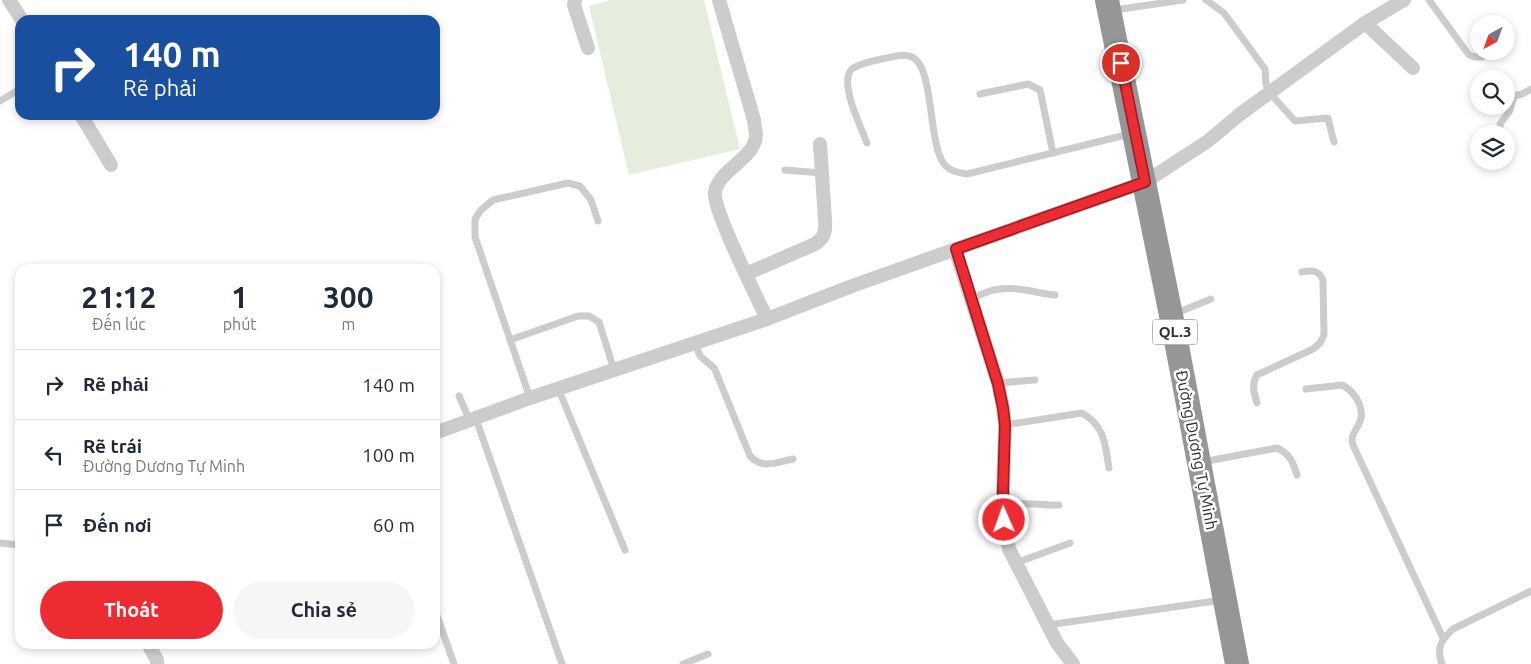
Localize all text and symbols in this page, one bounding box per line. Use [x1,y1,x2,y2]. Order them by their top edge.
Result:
north arrow [1470,15,1515,60]
map controls [1470,15,1515,170]
text: 140 m [123,34,221,74]
icon: right [40,35,105,100]
pin [1100,42,1142,84]
icon: arrive [1107,49,1135,77]
button: search [1470,70,1515,115]
text: Rẽ phải [123,75,197,100]
button: layers [1470,125,1515,170]
text: 21:12 [81,280,156,314]
text: 1 [231,280,248,314]
text: 300 [323,280,374,314]
text: Đến lúc [92,315,146,333]
text: phút [223,315,257,333]
text: m [341,315,355,333]
road number: QL.3 [1152,320,1198,344]
street label: Đường Dương Tự Minh [1173,369,1221,531]
icon: right [40,371,68,399]
text: Rẽ phải [83,373,149,395]
text: 140 m [362,374,415,396]
text: Rẽ trái [83,435,142,457]
icon: left [40,441,68,469]
text: 100 m [362,444,415,466]
text: Đường Dương Tự Minh [83,457,245,475]
position arrow [977,493,1029,545]
icon: arrive [40,511,68,539]
text: Đến nơi [83,514,152,536]
text: 60 m [373,514,415,536]
button: Thoát [40,581,223,639]
button: Chia sẻ [233,581,415,639]

